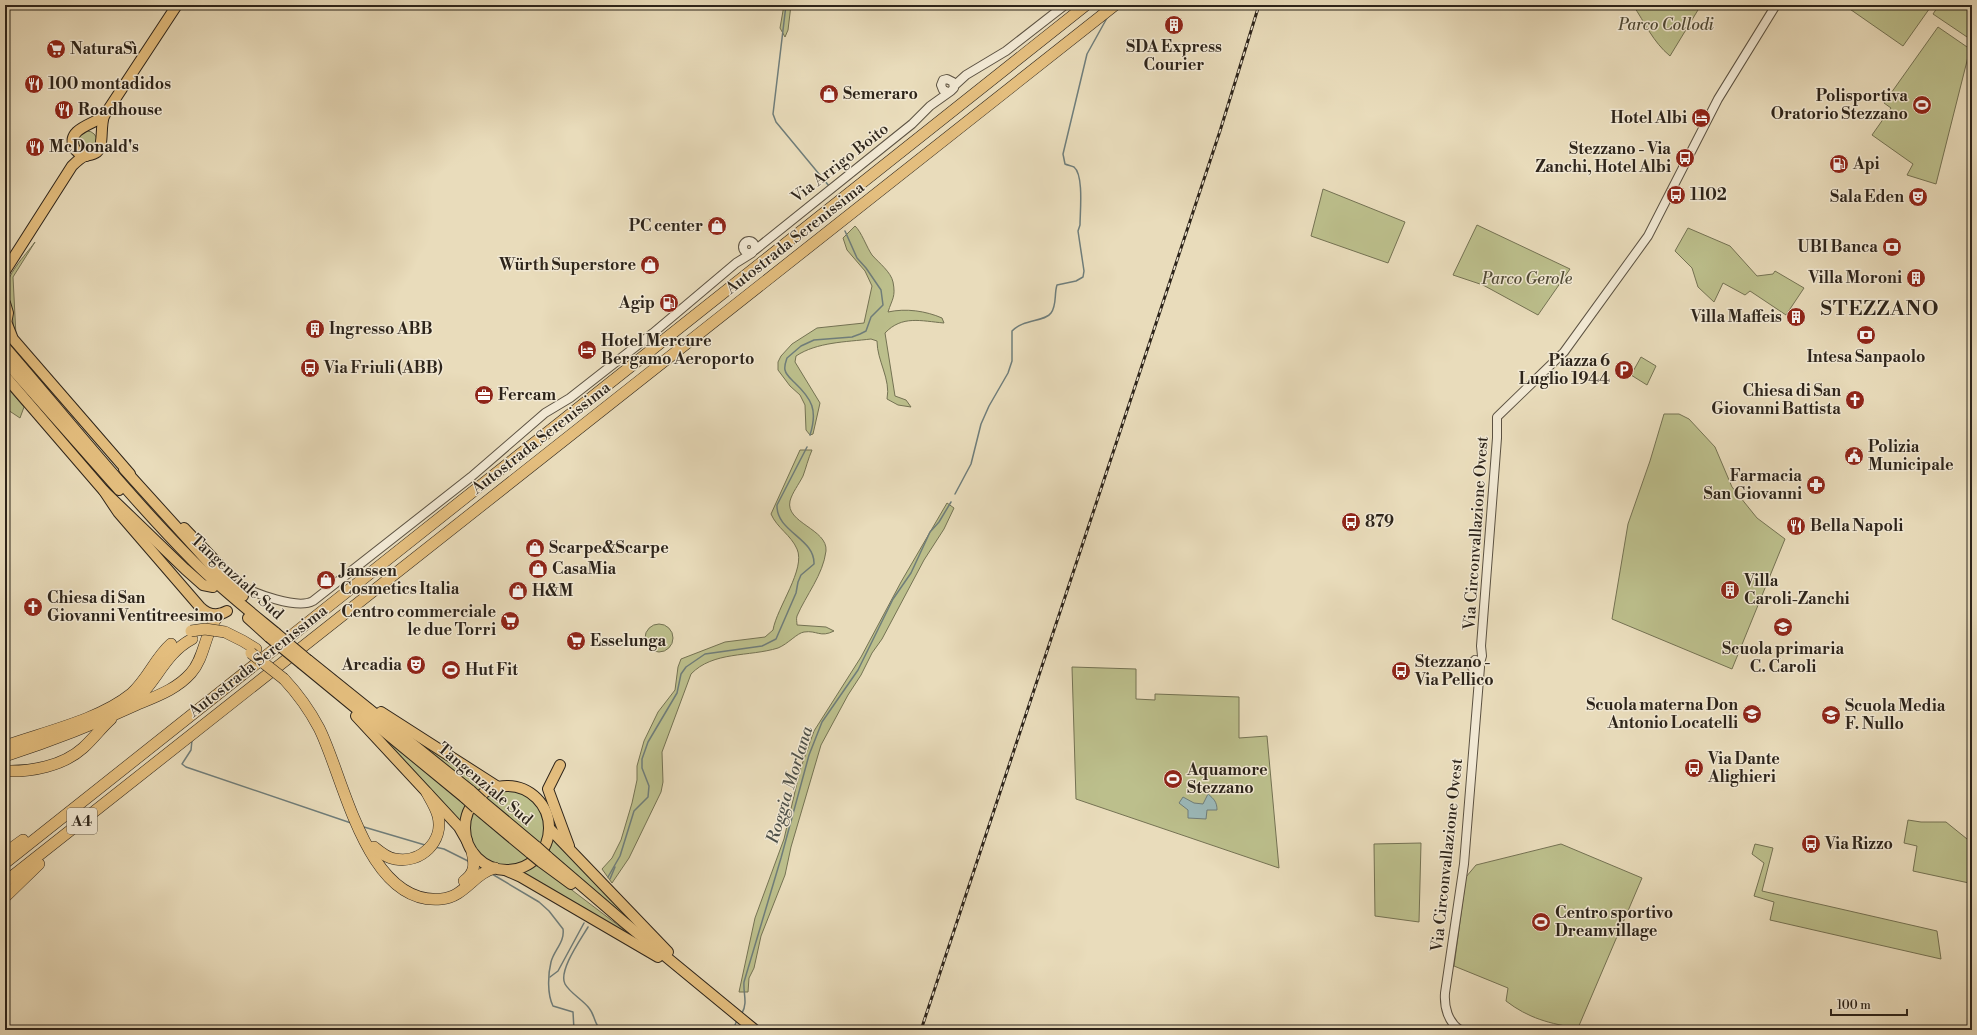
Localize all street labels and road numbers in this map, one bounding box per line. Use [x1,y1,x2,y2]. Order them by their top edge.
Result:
street label: Via Arrigo Boito [786,119,893,208]
street label: Autostrada Serenissima [721,177,869,299]
street label: Autostrada Serenissima [467,377,615,499]
street label: Via Circonvallazione Ovest [1459,435,1493,632]
street label: Tangenziale Sud [186,530,288,624]
street label: Autostrada Serenissima [184,600,332,722]
street label: Tangenziale Sud [433,738,537,830]
street label: Via Circonvallazione Ovest [1427,757,1467,954]
road number: A4 [67,808,97,834]

